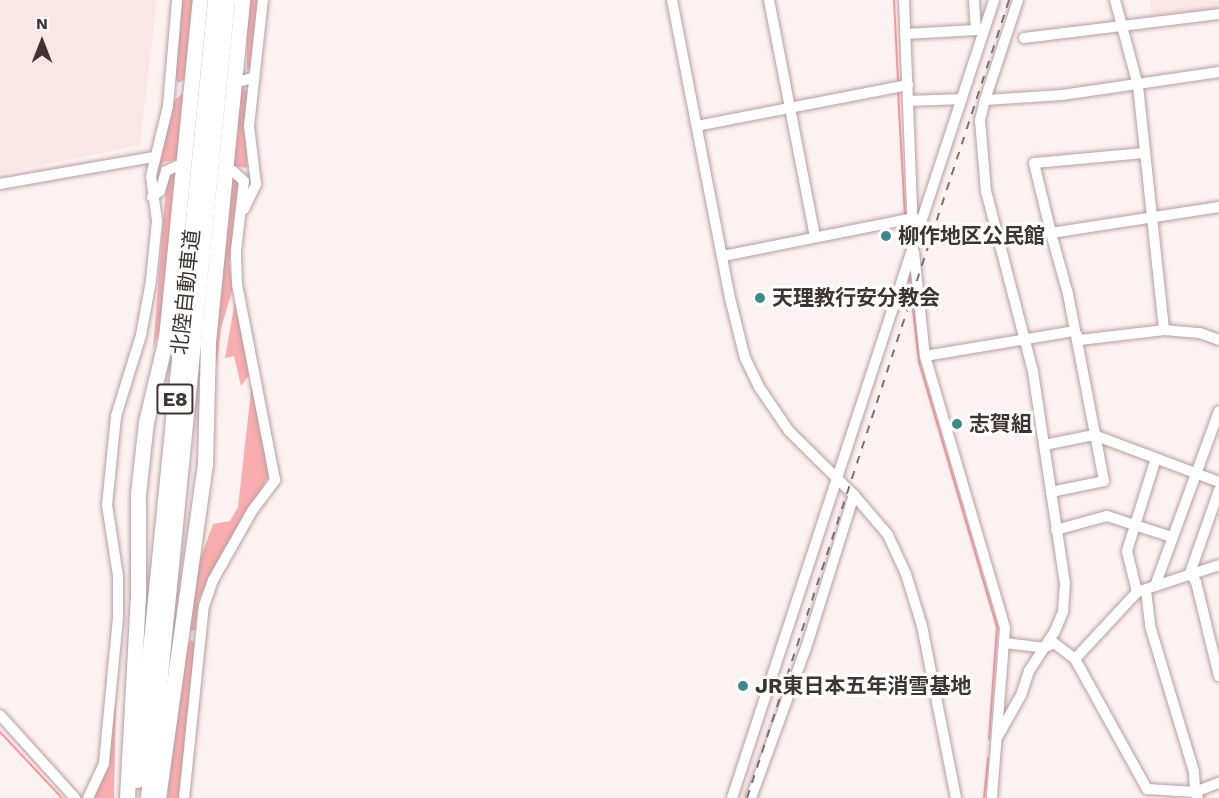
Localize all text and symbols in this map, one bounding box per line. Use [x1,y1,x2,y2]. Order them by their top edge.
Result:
north arrow [12,12,72,72]
text: N [36,14,48,33]
place label: 柳作地区公民館 [898,223,1045,249]
street label: 北陸自動車道 [167,228,205,356]
marker: 柳作地区公民館 [879,229,893,243]
place label: 天理教行安分教会 [772,285,940,311]
marker: 天理教行安分教会 [753,291,767,305]
road number: E8 [156,382,195,416]
place label: 志賀組 [969,411,1032,437]
marker: 志賀組 [950,417,964,431]
place label: JR東日本五年消雪基地 [755,673,971,699]
marker: JR東日本五年消雪基地 [736,679,750,693]

